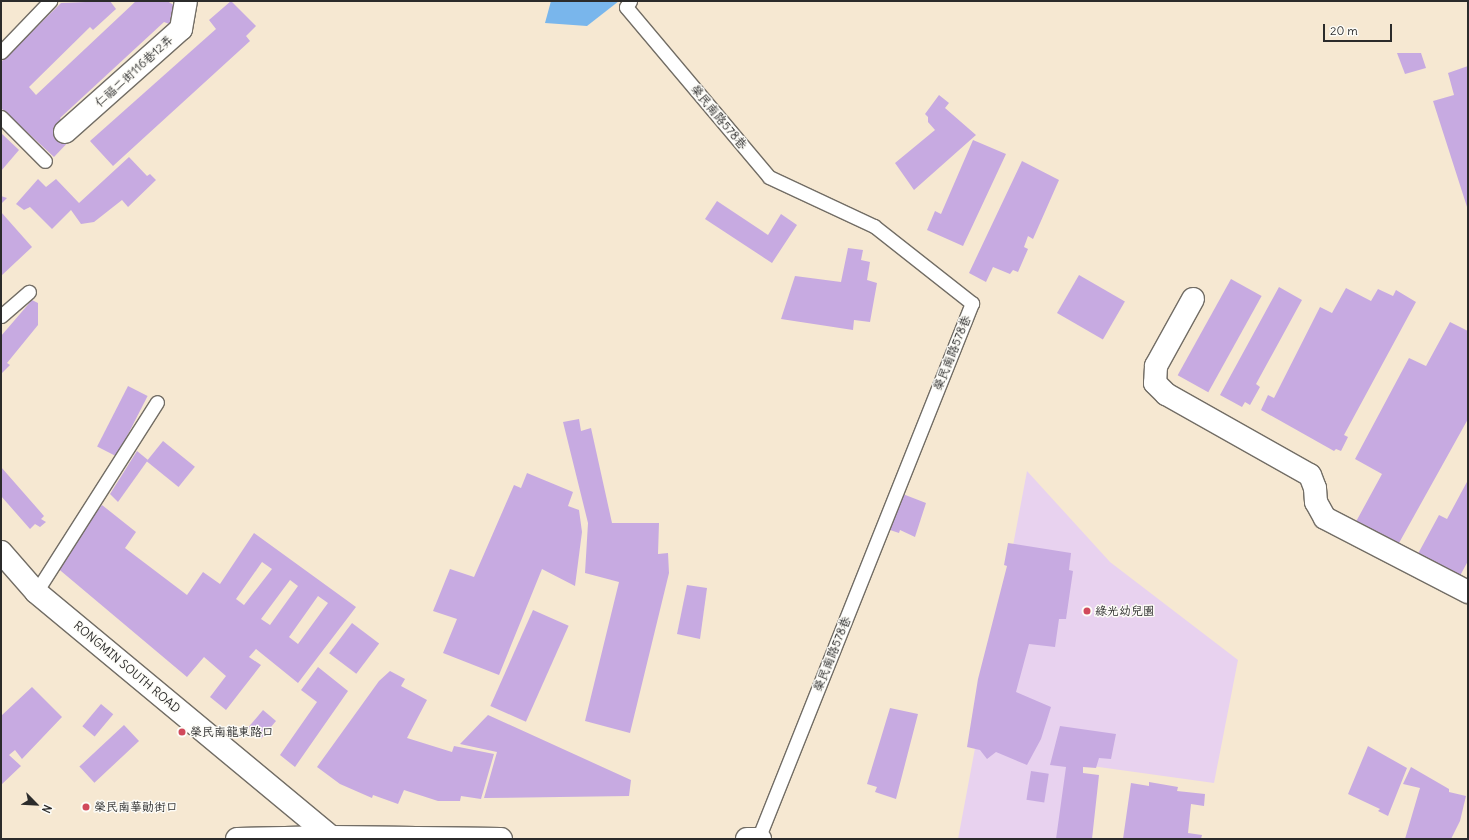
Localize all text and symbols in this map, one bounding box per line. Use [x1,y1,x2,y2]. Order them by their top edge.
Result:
scale bar [1325,16,1394,42]
text: 20 m [1330,23,1358,38]
street label: 仁福二街116巷12弄 [92,32,176,110]
street label: 榮民南路578巷 [688,82,750,152]
street label: 榮民南路578巷 [930,313,974,393]
place label: 綠光幼兒園 [1095,604,1155,618]
marker: 綠光幼兒園 [1082,606,1092,616]
street label: 榮民南路578巷 [810,614,854,694]
street label: RONGMIN SOUTH ROAD [71,618,183,716]
place label: 榮民南龍東路口 [190,725,274,739]
marker: 榮民南龍東路口 [177,727,187,737]
north arrow [16,784,56,824]
place label: 榮民南華勛街口 [94,800,178,814]
marker: 榮民南華勛街口 [81,802,91,812]
text: N [39,803,55,815]

